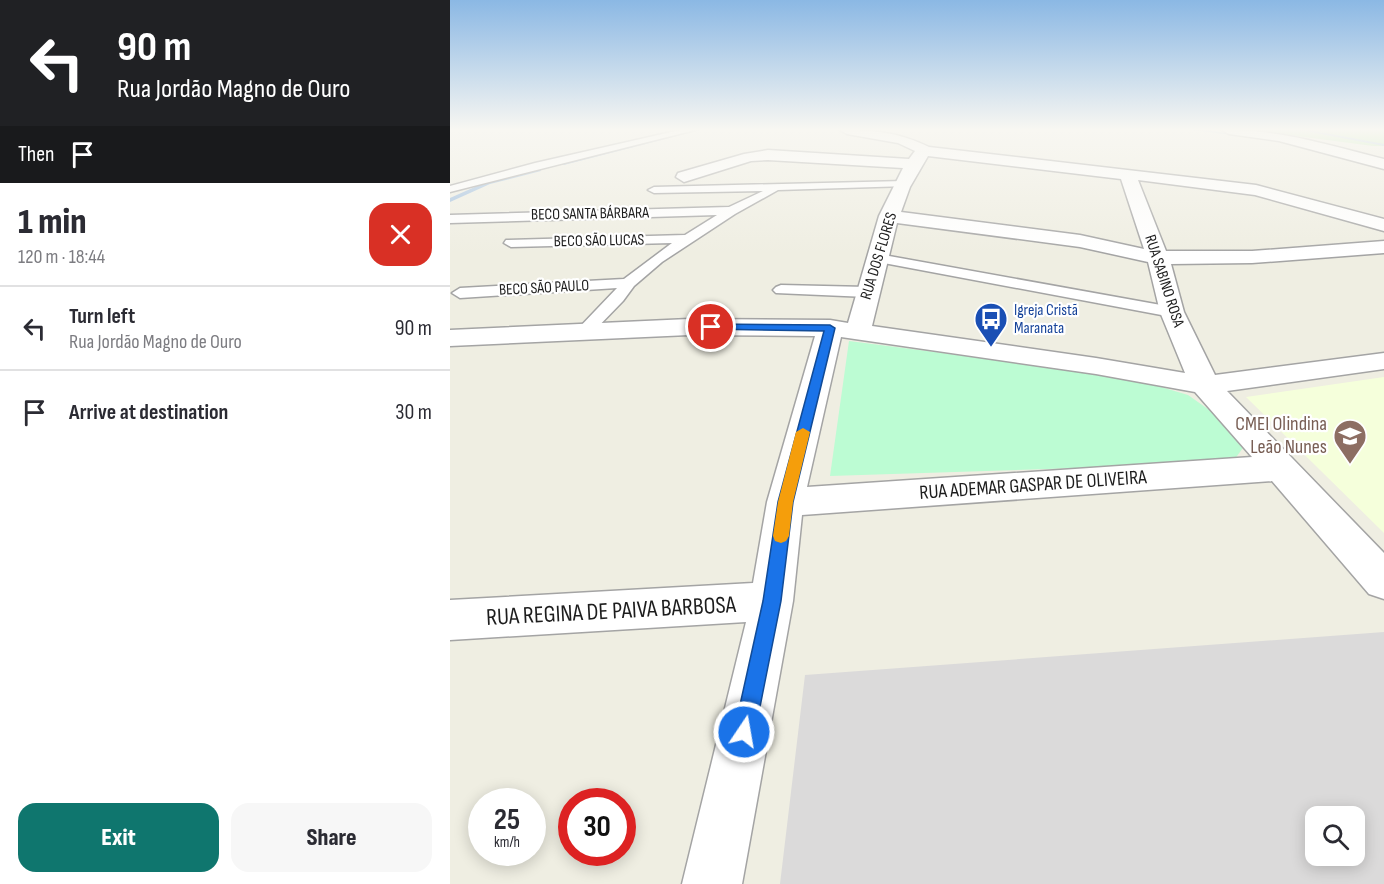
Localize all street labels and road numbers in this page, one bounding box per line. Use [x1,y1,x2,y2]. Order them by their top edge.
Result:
street label: BECO SANTA BÁRBARA [531,203,649,225]
street label: RUA DOS FLORES [857,210,901,302]
street label: BECO SÃO LUCAS [553,231,645,251]
street label: RUA SABINO ROSA [1140,232,1188,330]
street label: BECO SÃO PAULO [498,276,590,300]
street label: RUA ADEMAR GASPAR DE OLIVEIRA [919,465,1148,505]
street label: RUA REGINA DE PAIVA BARBOSA [485,590,737,632]

